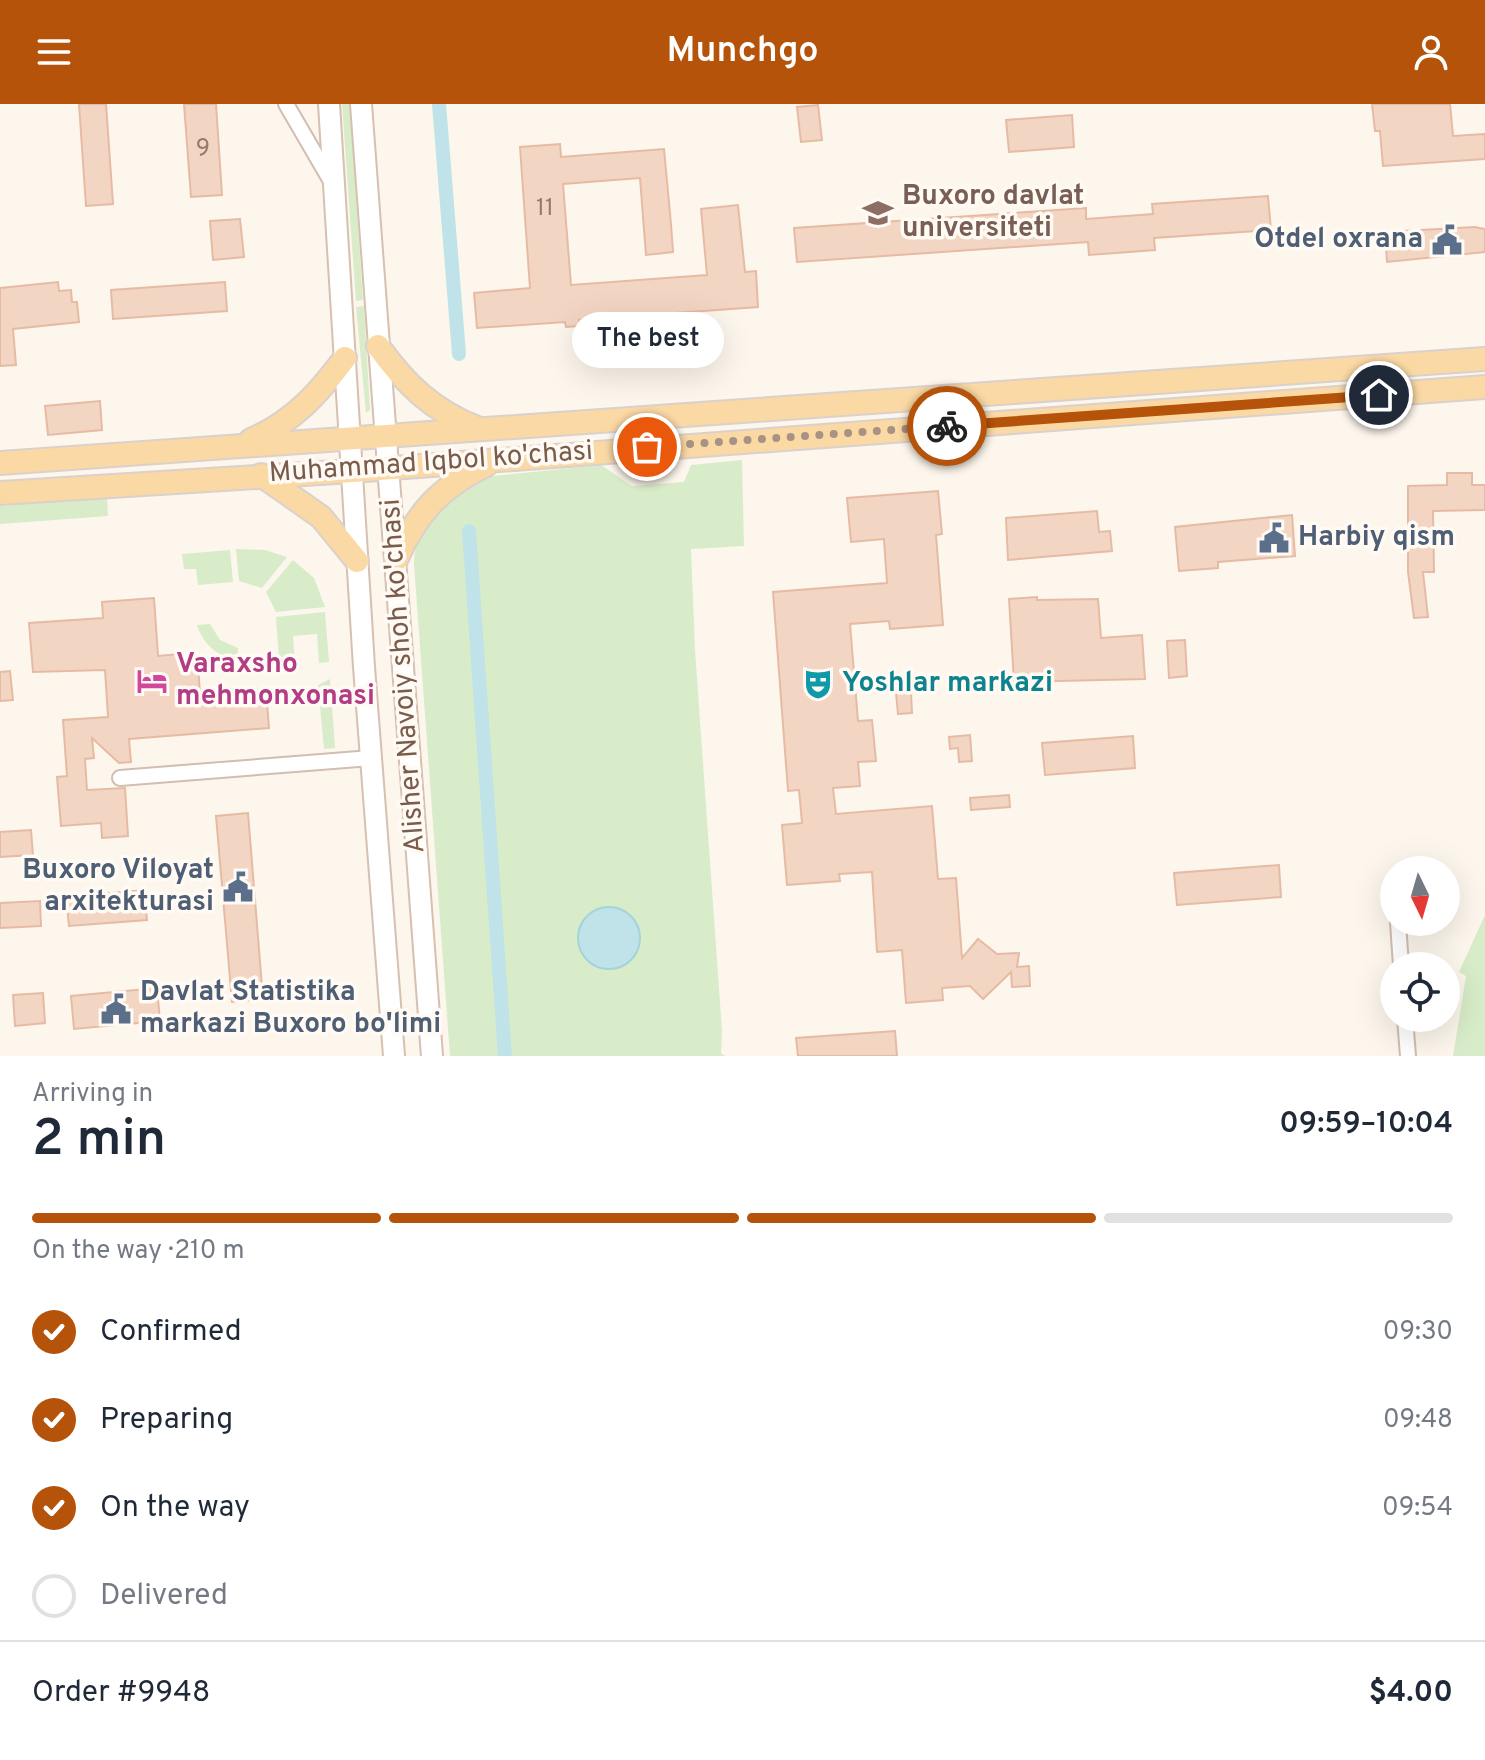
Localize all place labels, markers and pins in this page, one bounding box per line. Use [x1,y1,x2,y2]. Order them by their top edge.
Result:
place label: Buxoro davlat universiteti [902,179,1084,247]
school or university icon: Buxoro davlat universiteti [861,196,895,230]
place label: Otdel oxrana [1254,222,1423,258]
public building icon: Otdel oxrana [1430,223,1464,257]
callout: The best [571,311,723,367]
pin [1345,361,1413,429]
pin [613,413,681,481]
place label: Harbiy qism [1298,520,1455,556]
public building icon: Harbiy qism [1257,521,1291,555]
place label: Varaxsho mehmonxonasi [176,647,375,715]
hotel icon: Varaxsho mehmonxonasi [135,664,169,698]
place label: Yoshlar markazi [842,666,1053,702]
theatre icon: Yoshlar markazi [801,667,835,701]
place label: Buxoro Viloyat arxitekturasi [22,853,214,921]
public building icon: Buxoro Viloyat arxitekturasi [221,870,255,904]
place label: Davlat Statistika markazi Buxoro bo'limi [140,975,441,1043]
public building icon: Davlat Statistika markazi Buxoro bo'limi [99,992,133,1026]

